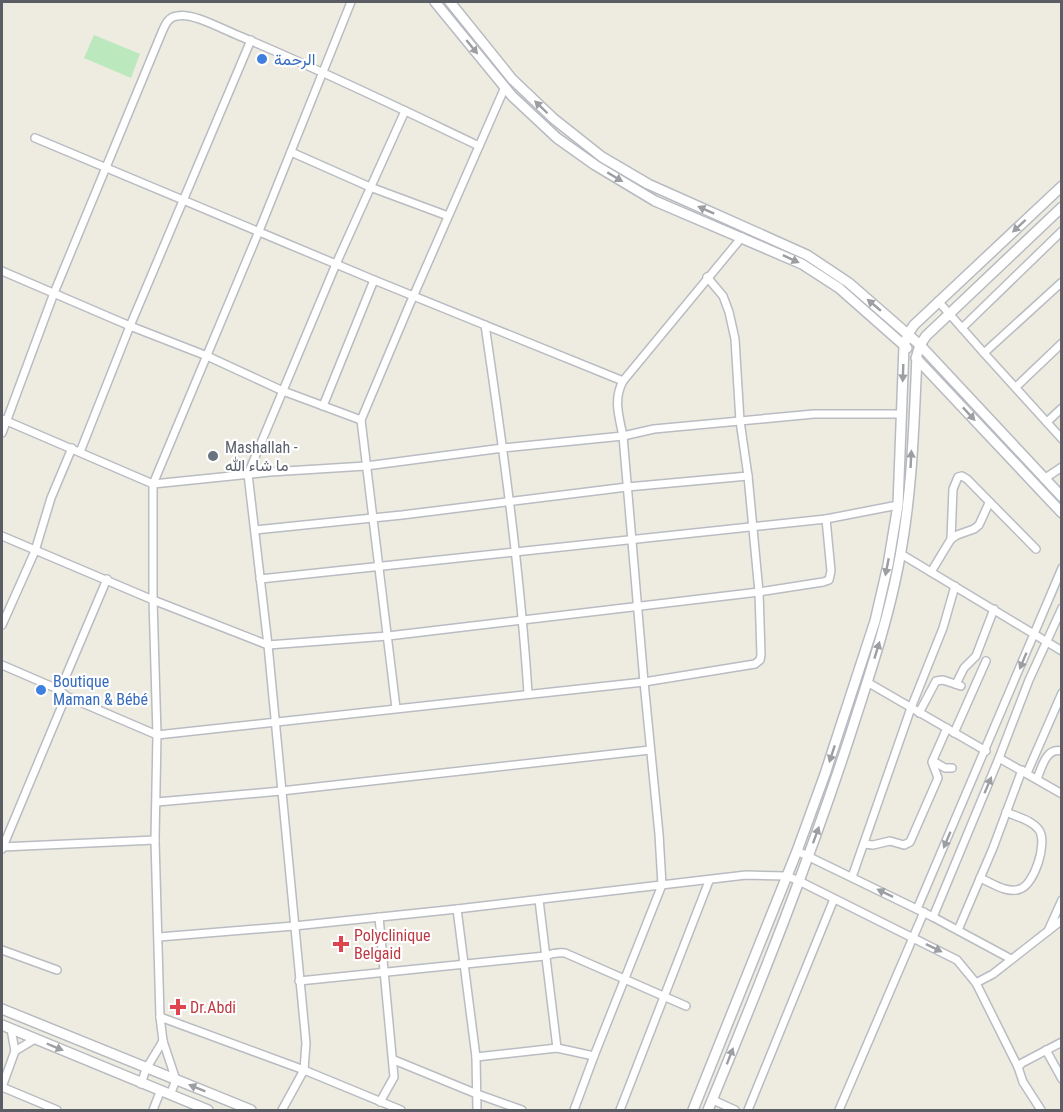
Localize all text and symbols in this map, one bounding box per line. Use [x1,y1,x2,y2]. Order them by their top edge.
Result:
one-way arrow [465,39,478,55]
place label: الرحمة [274,50,315,70]
marker: الرحمة [255,52,269,66]
one-way arrow [535,101,549,115]
one-way arrow [607,172,624,182]
one-way arrow [697,205,714,214]
one-way arrow [1011,219,1026,233]
one-way arrow [783,254,801,264]
one-way arrow [867,299,882,312]
one-way arrow [899,364,908,383]
one-way arrow [961,407,975,421]
place label: Mashallah - ما شاء الله [225,438,298,475]
marker: Mashallah - ما شاء الله [206,449,220,463]
one-way arrow [906,449,915,468]
one-way arrow [882,558,891,577]
one-way arrow [873,641,882,659]
one-way arrow [1018,652,1027,670]
place label: Boutique Maman & Bébé [53,672,148,709]
marker: Boutique Maman & Bébé [34,683,48,697]
one-way arrow [827,745,836,763]
one-way arrow [984,776,993,794]
one-way arrow [812,826,822,844]
one-way arrow [942,832,952,850]
one-way arrow [876,888,893,897]
place label: Polyclinique Belgaid [354,926,430,963]
marker: Polyclinique Belgaid [332,935,350,953]
one-way arrow [925,944,942,953]
place label: Dr.Abdi [190,998,236,1017]
marker: Dr.Abdi [171,1000,185,1014]
one-way arrow [47,1043,64,1052]
one-way arrow [726,1047,735,1065]
one-way arrow [188,1083,206,1092]

